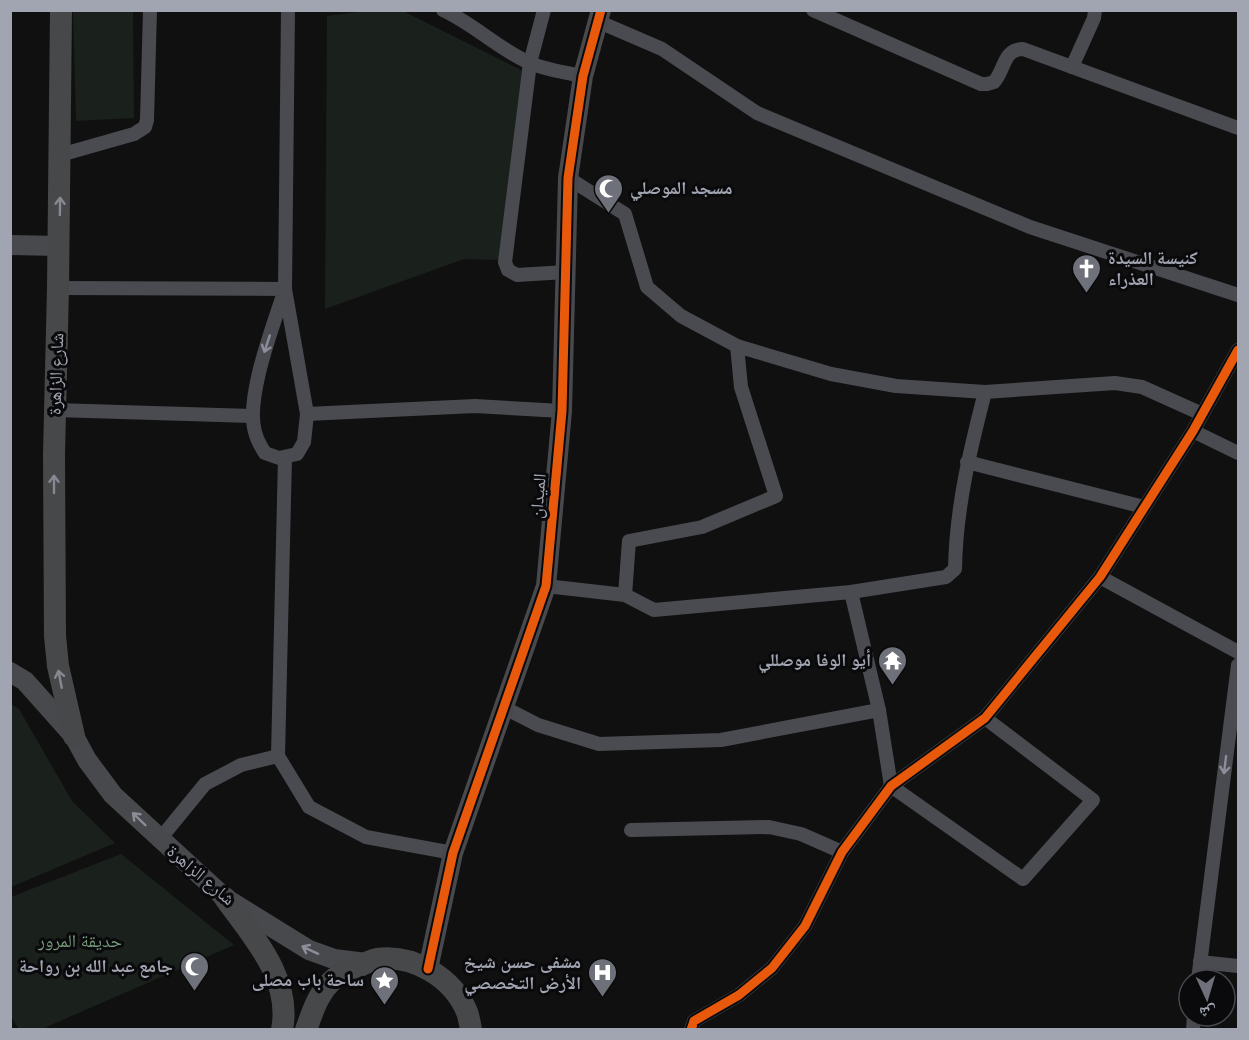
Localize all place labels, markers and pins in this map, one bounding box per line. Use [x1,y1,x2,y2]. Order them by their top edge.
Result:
mosque icon: مسجد الموصلي [593,172,625,214]
place label: مسجد الموصلي [630,176,733,202]
place label: كنيسة السيدة العذراء [1108,246,1198,290]
church icon: كنيسة السيدة العذراء [1071,252,1103,294]
temple icon: أيو الوفا موصللي [876,644,908,686]
place label: أيو الوفا موصللي [758,648,871,674]
mosque icon: جامع عبد الله بن رواحة [178,950,210,992]
place label: مشفى حسن شيخ الأرض التخصصي [464,950,581,997]
place label: جامع عبد الله بن رواحة [19,954,173,978]
hospital icon: مشفى حسن شيخ الأرض التخصصي [586,956,618,998]
place icon: ساحة باب مصلى [369,964,401,1006]
place label: ساحة باب مصلى [252,968,364,991]

